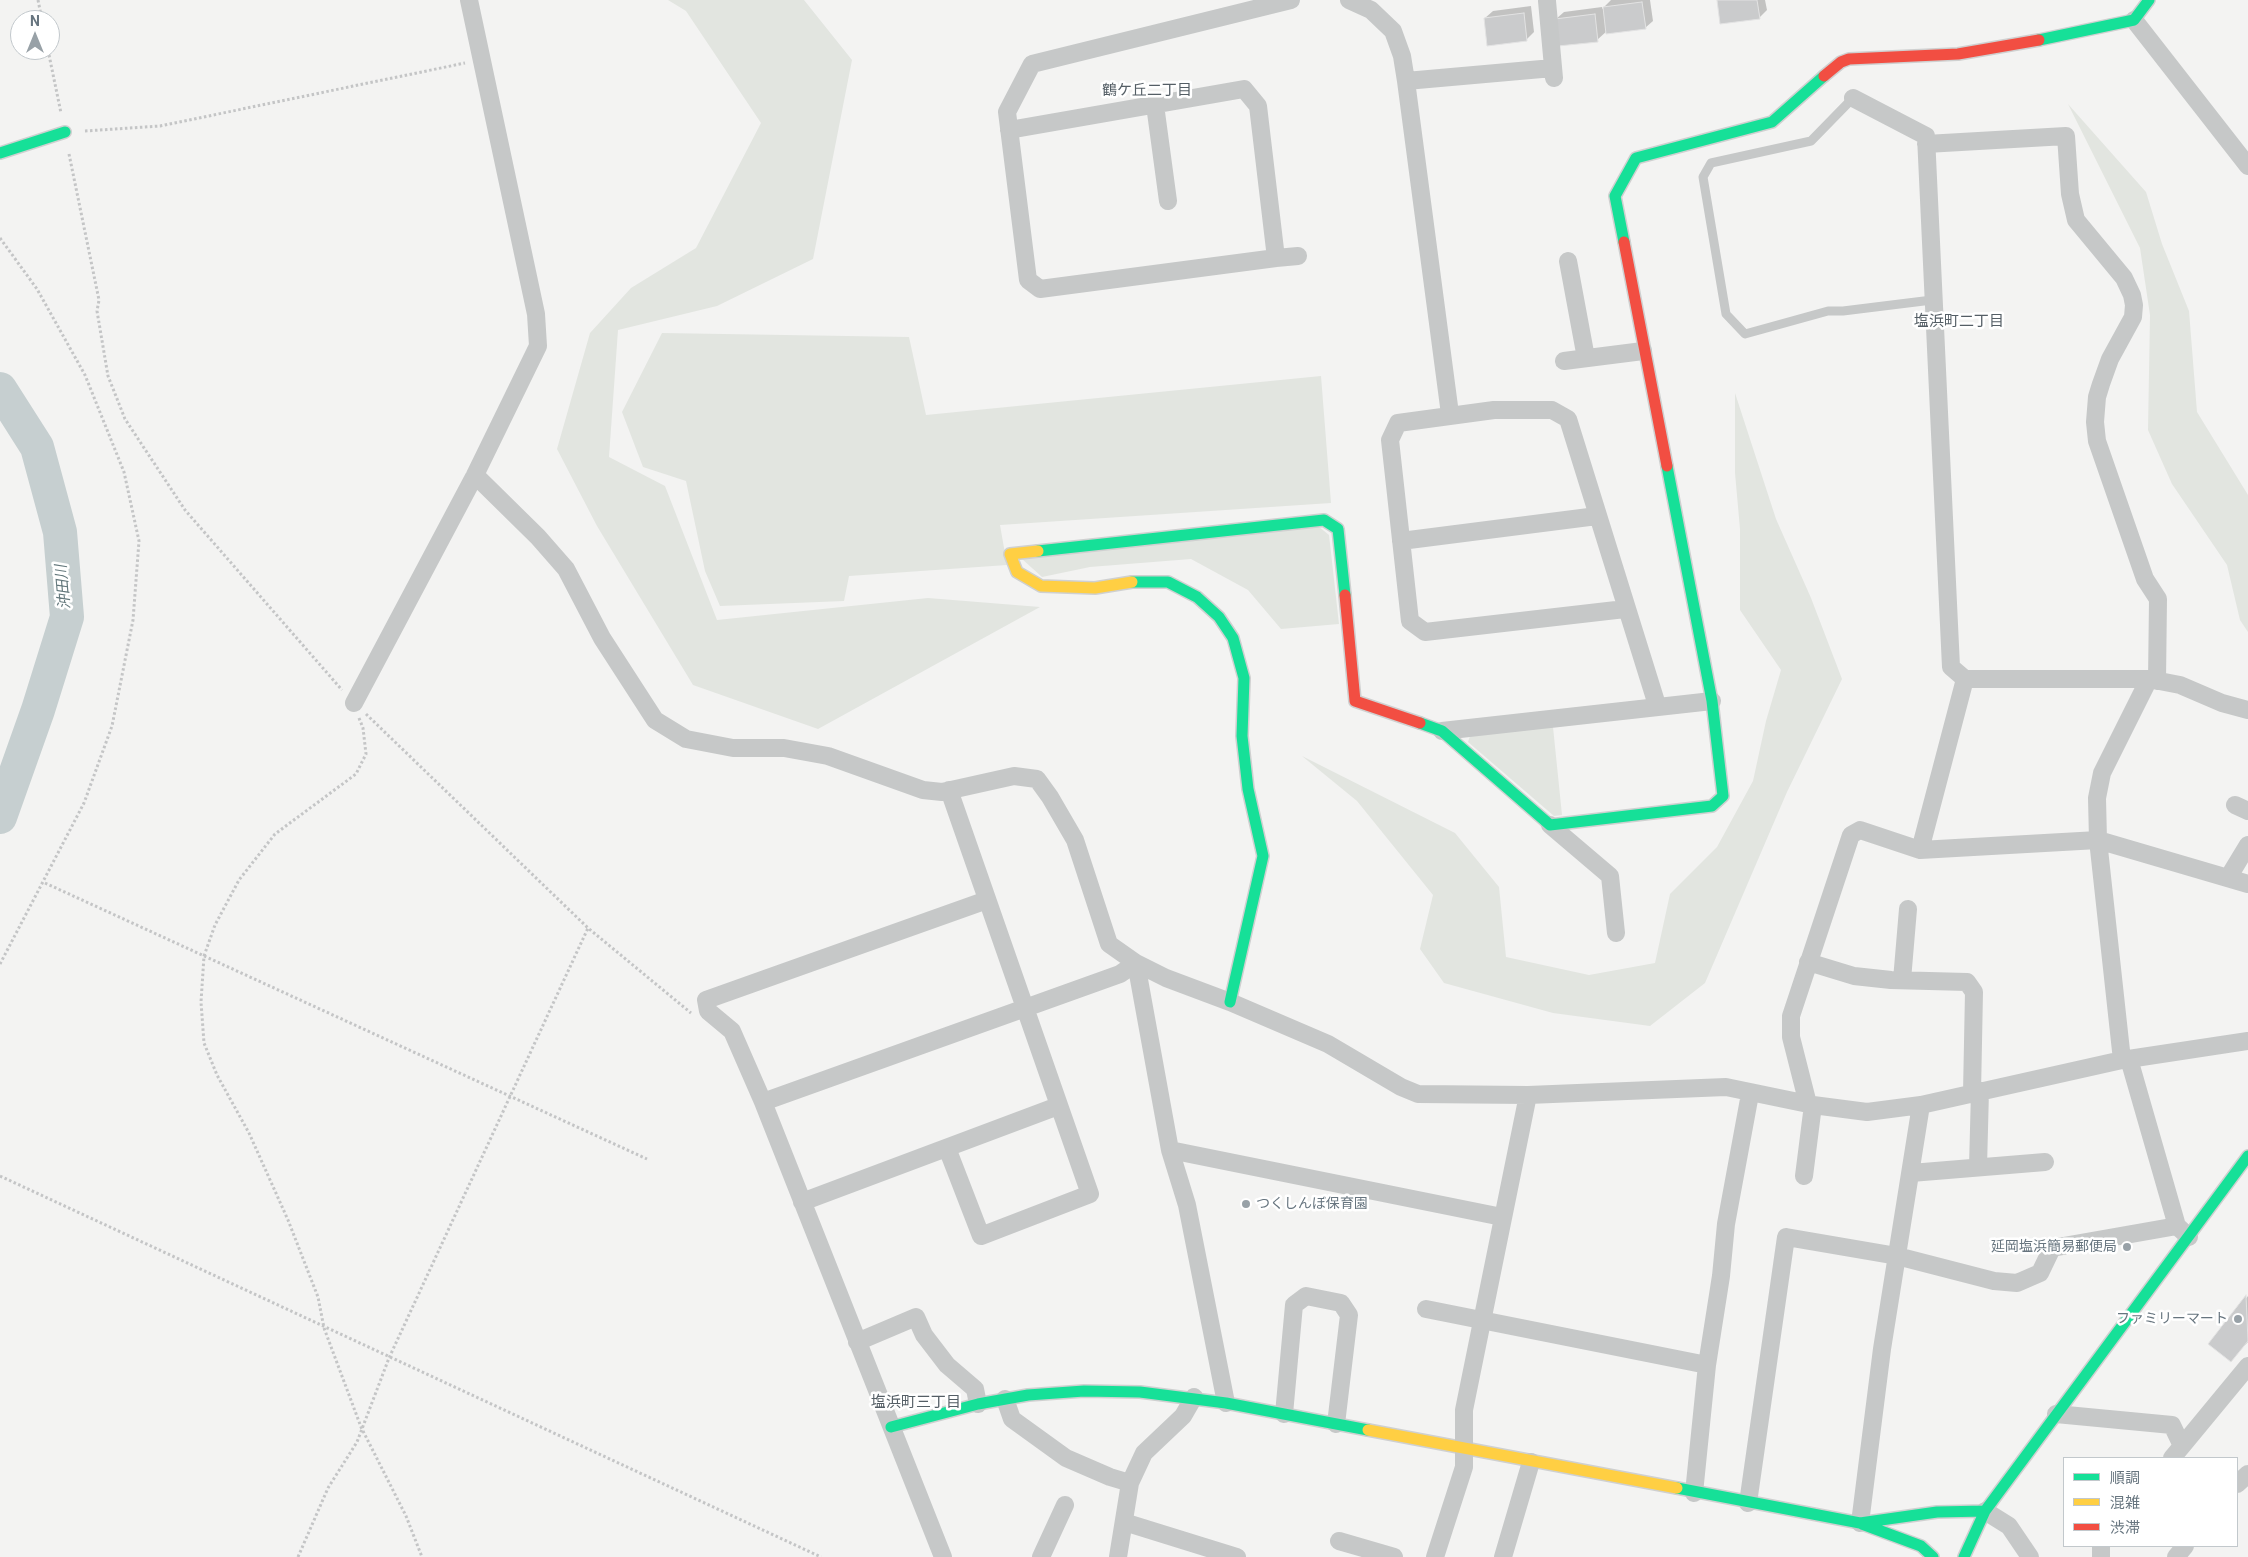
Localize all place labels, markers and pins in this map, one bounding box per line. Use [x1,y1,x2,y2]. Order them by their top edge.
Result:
place label: つくしんぼ保育園 [1256,1196,1368,1212]
marker: つくしんぼ保育園 [1240,1198,1252,1210]
place label: 延岡塩浜簡易郵便局 [1991,1239,2117,1255]
marker: 延岡塩浜簡易郵便局 [2121,1241,2133,1253]
place label: ファミリーマート [2116,1311,2228,1327]
marker: ファミリーマート [2232,1313,2244,1325]

